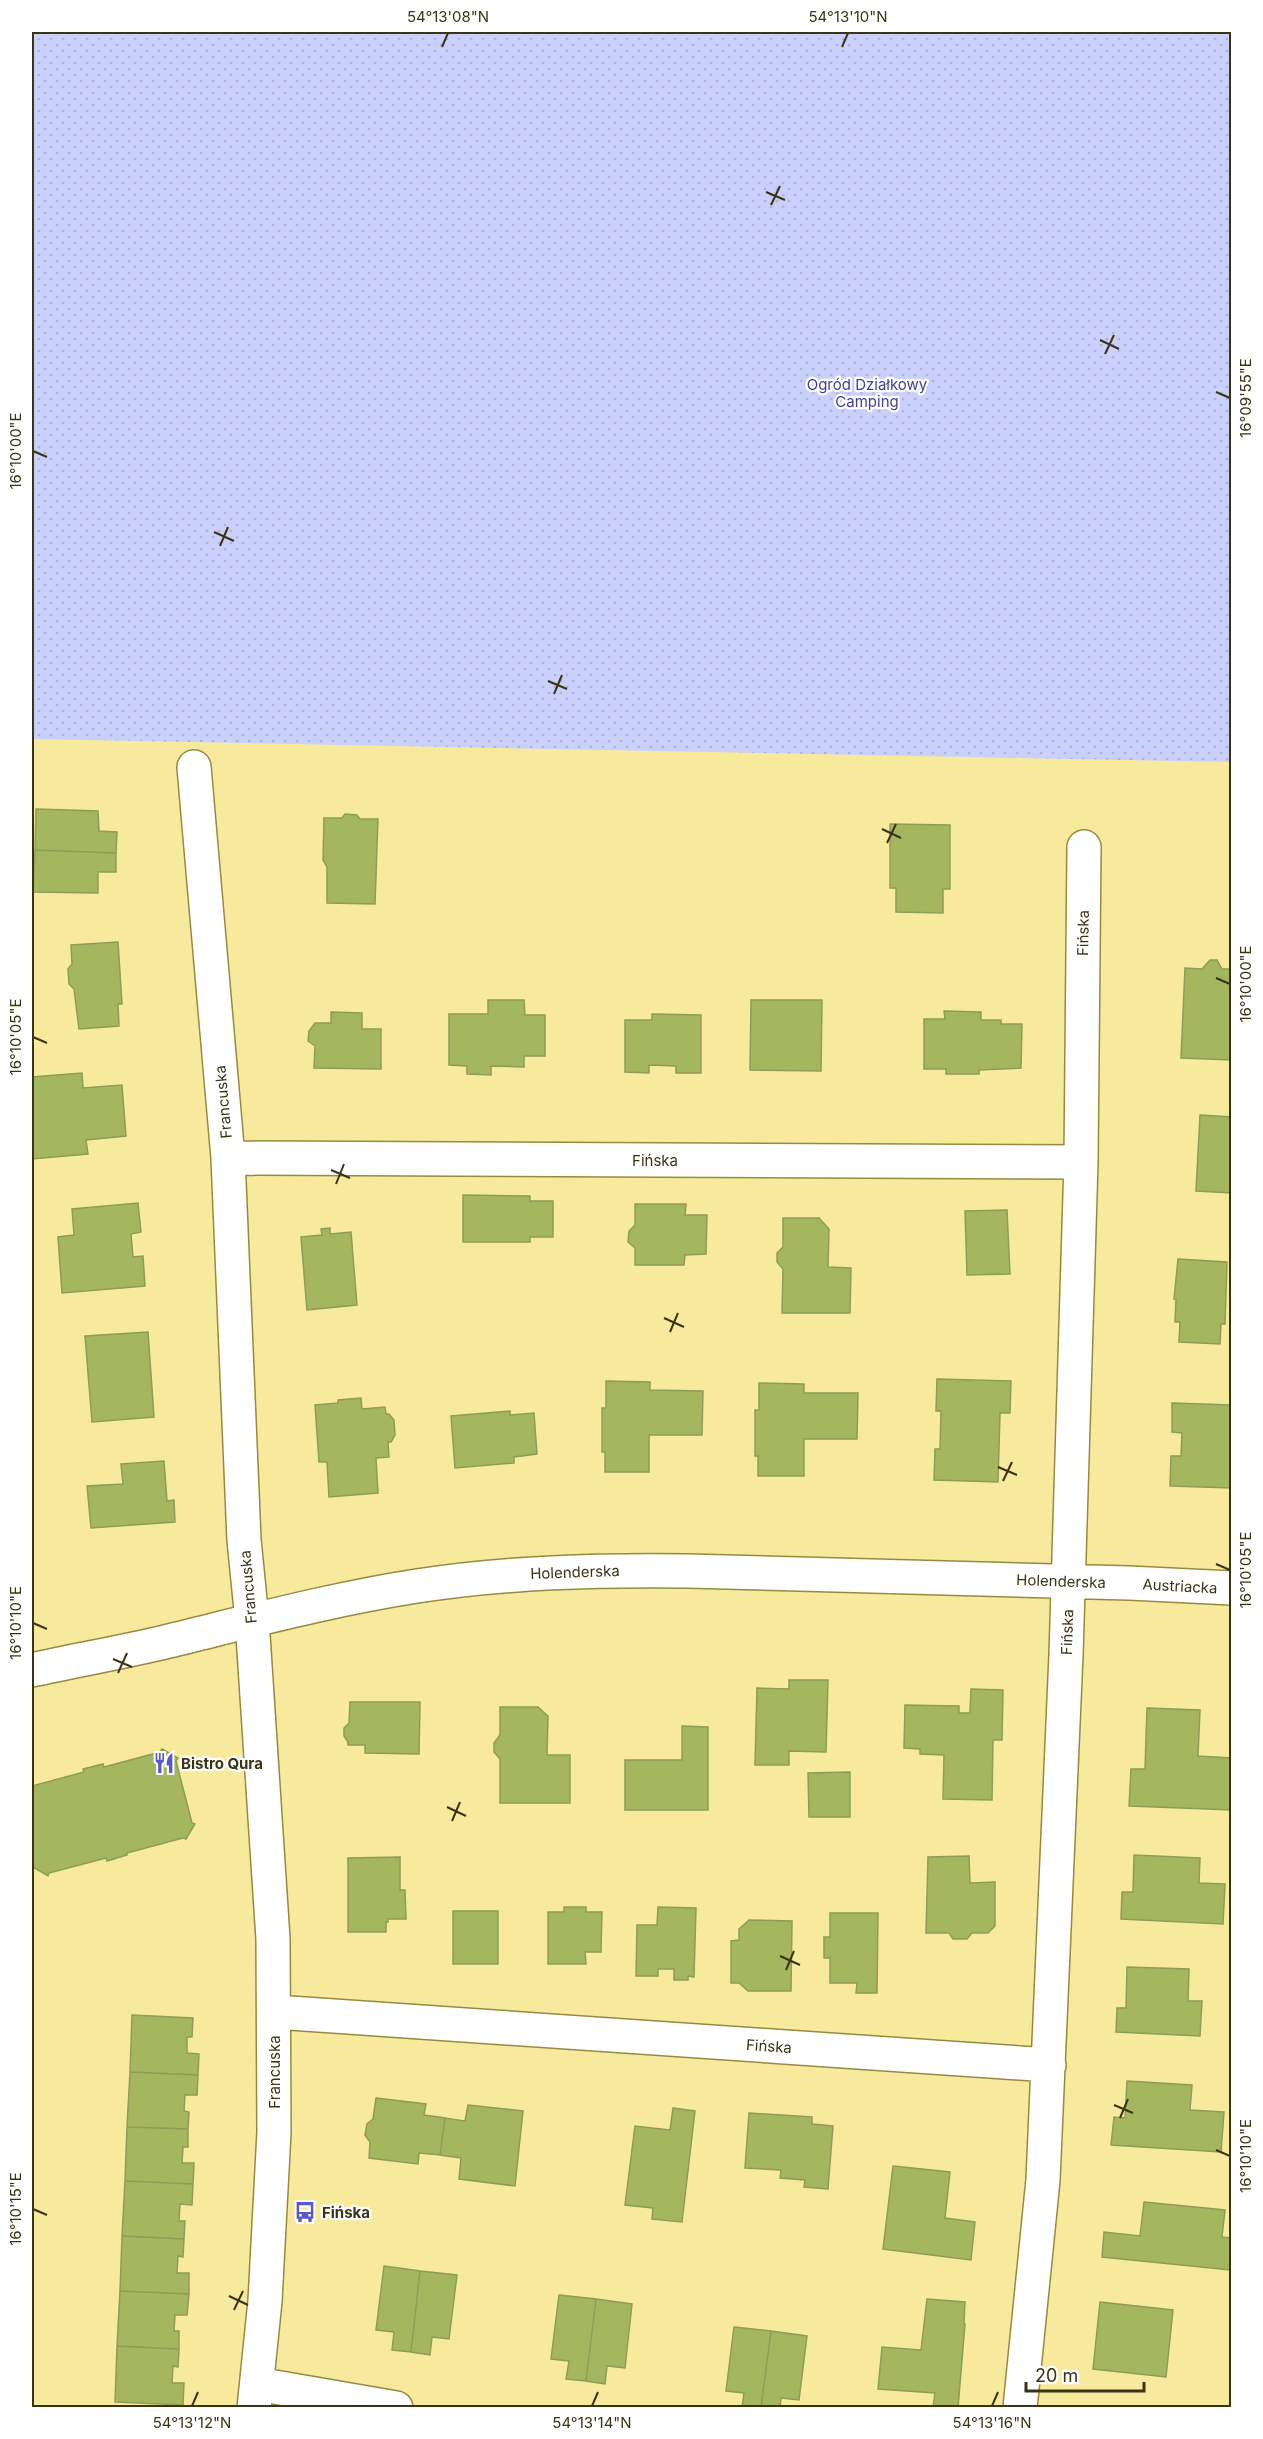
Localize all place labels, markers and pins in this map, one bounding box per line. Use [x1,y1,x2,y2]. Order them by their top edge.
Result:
restaurant icon: Bistro Qura [152,1751,176,1775]
place label: Bistro Qura [181,1754,263,1773]
bus stop icon: Fińska [293,2200,317,2224]
place label: Fińska [322,2203,370,2222]

